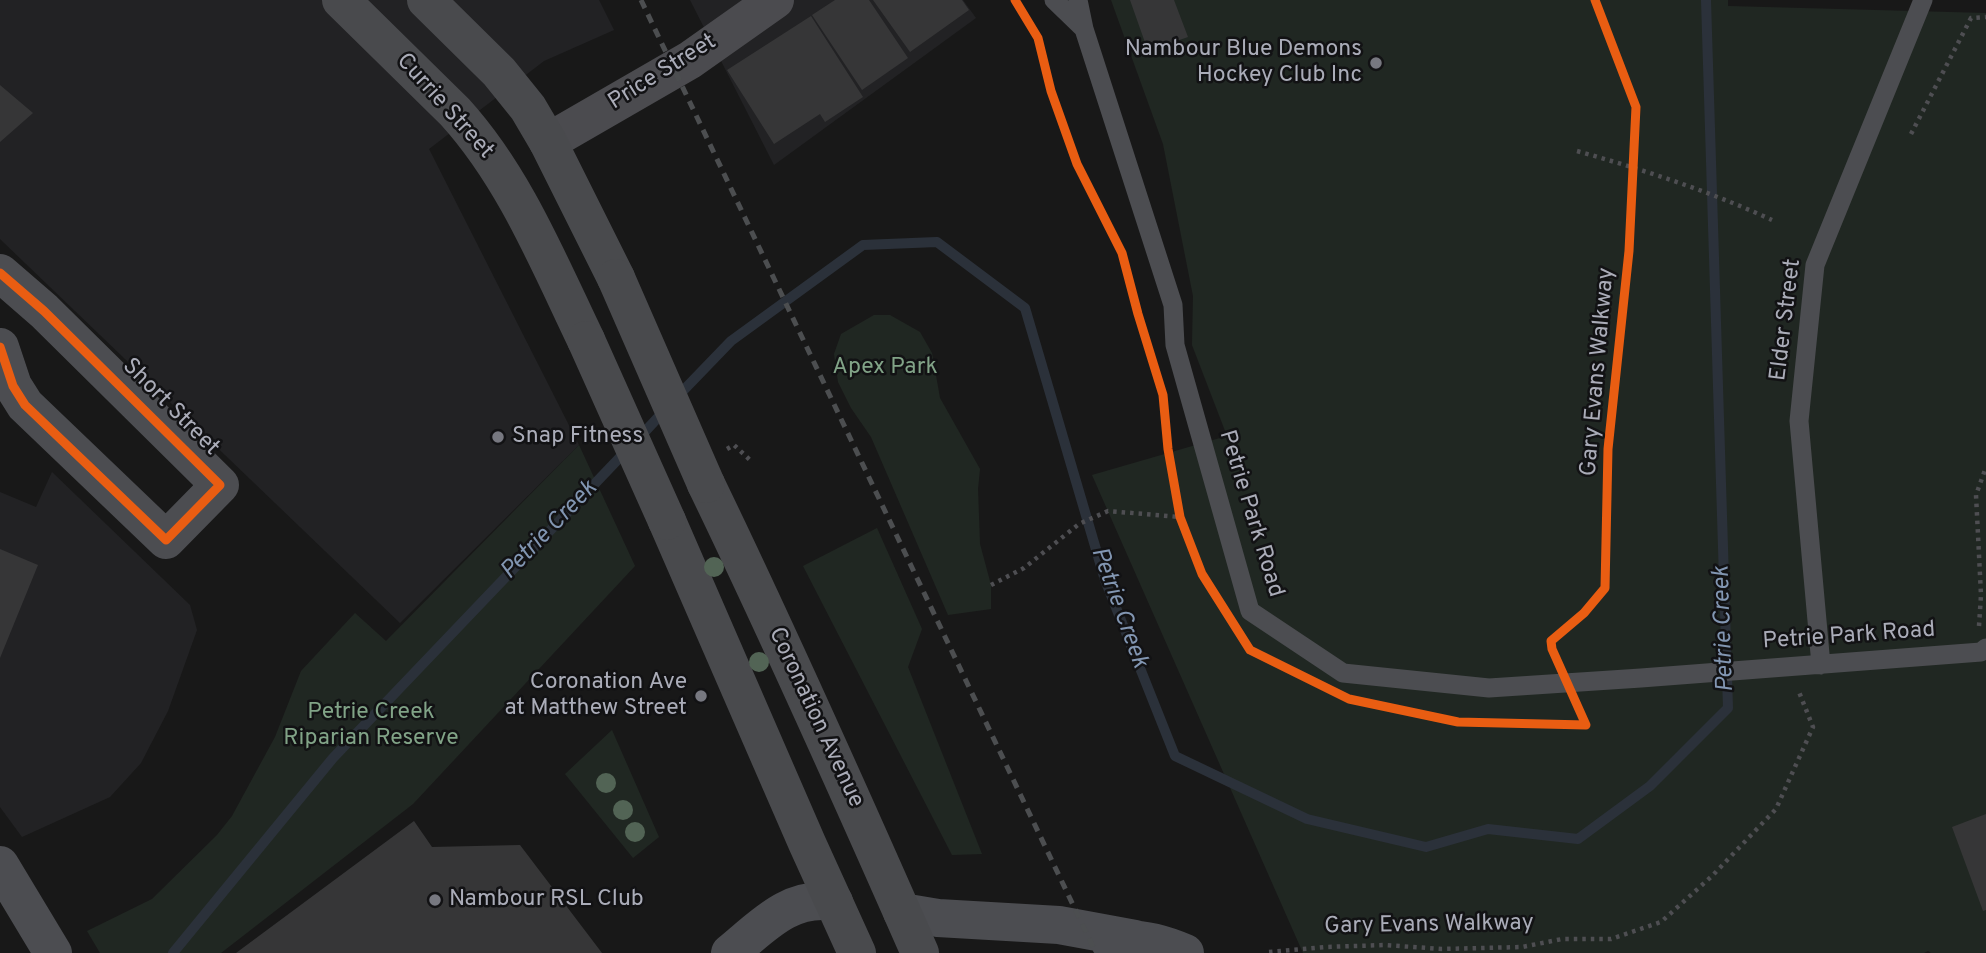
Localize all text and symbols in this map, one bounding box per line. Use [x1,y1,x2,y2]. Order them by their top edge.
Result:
street label: Price Street [604,29,722,117]
place label: Nambour Blue Demons Hockey Club Inc [1125,36,1362,90]
street label: Currie Street [389,48,499,166]
marker: Nambour Blue Demons Hockey Club Inc [1368,55,1384,71]
street label: Elder Street [1766,257,1808,383]
street label: Gary Evans Walkway [1576,266,1622,478]
street label: Short Street [116,354,224,462]
park label: Apex Park [832,354,938,382]
place label: Snap Fitness [512,423,643,451]
street label: Petrie Park Road [1212,427,1288,601]
marker: Snap Fitness [490,429,506,445]
water label: Petrie Creek [496,475,604,587]
water label: Petrie Creek [1083,544,1153,672]
water label: Petrie Creek [1708,565,1742,693]
street label: Petrie Park Road [1762,617,1936,657]
street label: Coronation Avenue [761,624,869,812]
place label: Coronation Ave at Matthew Street [504,669,687,723]
marker: Coronation Ave at Matthew Street [693,688,709,704]
park label: Petrie Creek Riparian Reserve [283,699,459,753]
place label: Nambour RSL Club [449,886,644,914]
marker: Nambour RSL Club [427,892,443,908]
street label: Gary Evans Walkway [1324,910,1534,942]

